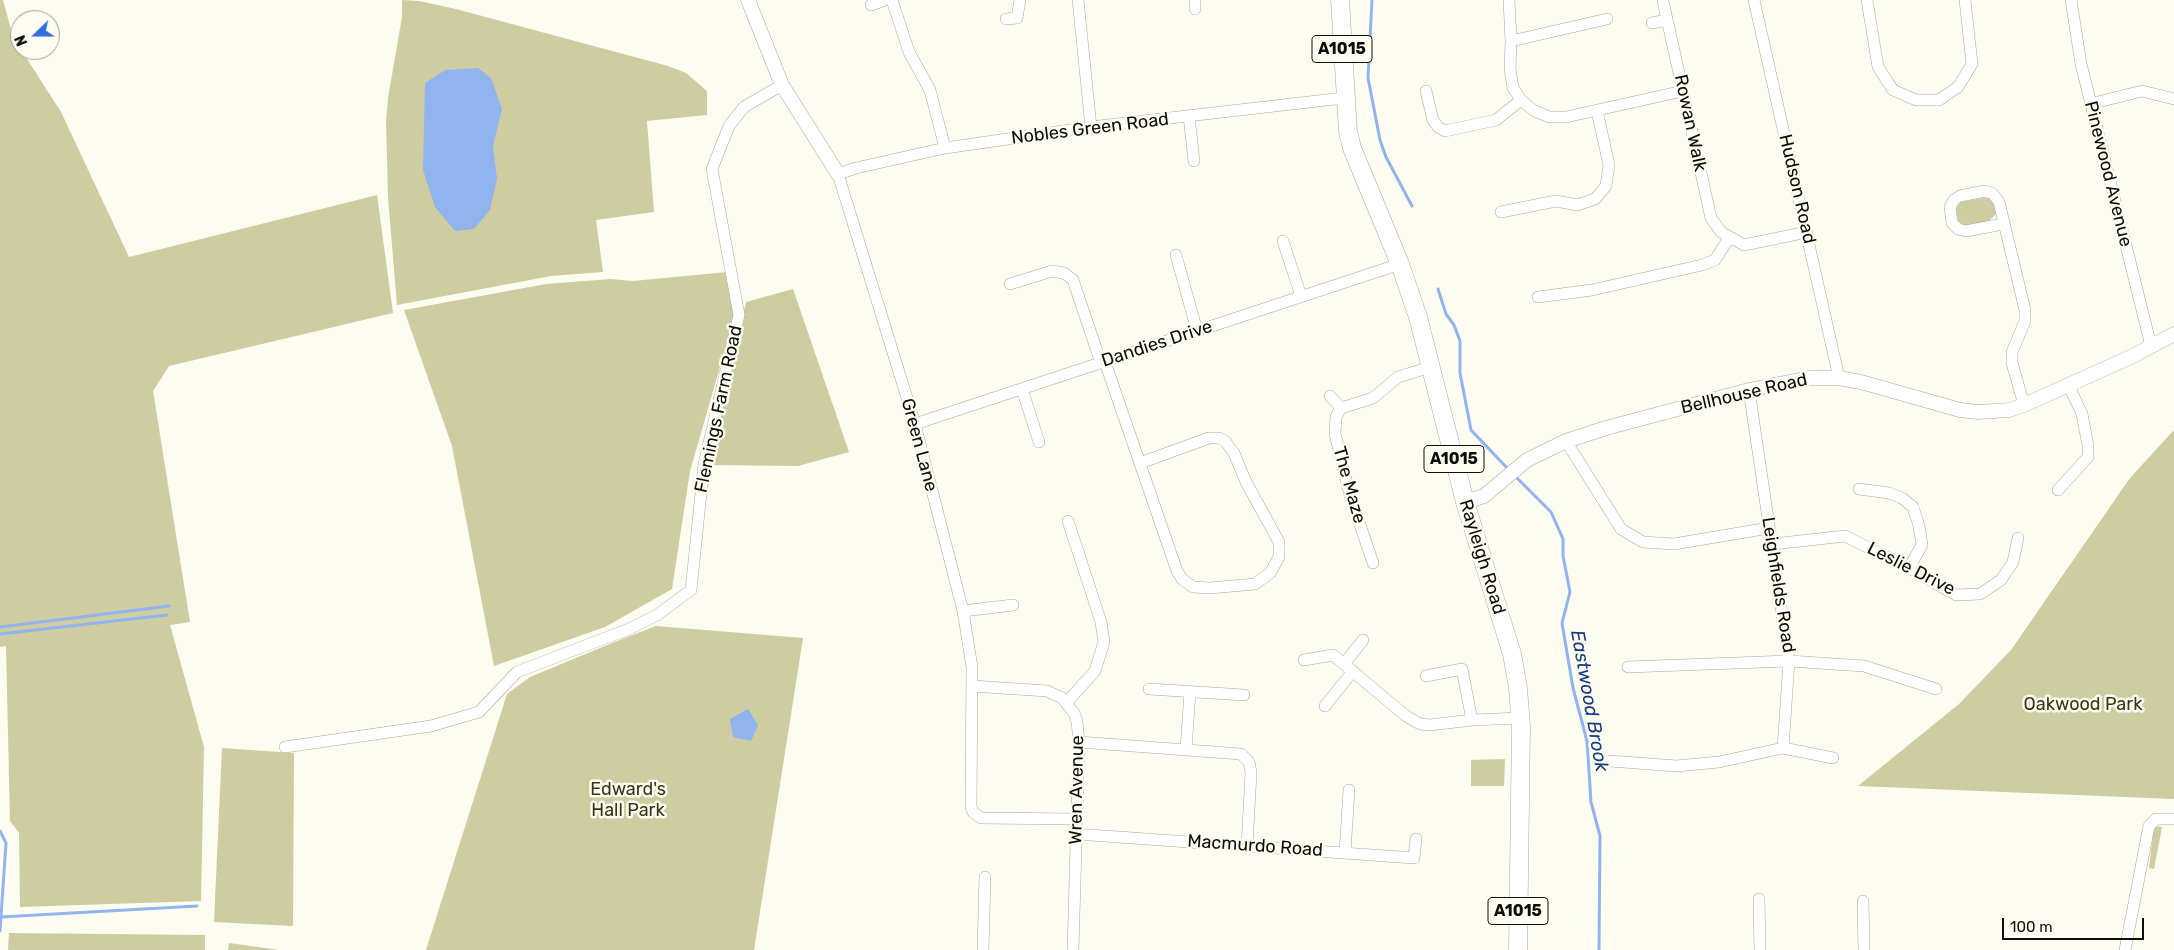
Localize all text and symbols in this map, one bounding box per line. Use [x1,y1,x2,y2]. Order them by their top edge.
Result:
north arrow [10,10,60,60]
text: N [12,33,31,48]
road number: A1015 [1312,36,1372,62]
street label: Rowan Walk [1669,72,1711,174]
street label: Pinewood Avenue [2079,99,2137,249]
street label: Nobles Green Road [1010,109,1170,149]
street label: Hudson Road [1774,132,1820,246]
street label: Dandies Drive [1099,316,1215,372]
street label: Flemings Farm Road [691,323,747,495]
street label: Bellhouse Road [1679,369,1809,419]
street label: Green Lane [896,396,942,494]
street label: The Maze [1328,444,1370,526]
road number: A1015 [1424,446,1484,472]
street label: Rayleigh Road [1454,497,1510,617]
street label: Leighfields Road [1757,516,1799,654]
street label: Leslie Drive [1863,538,1959,600]
water label: Eastwood Brook [1565,628,1613,774]
park label: Oakwood Park [2024,694,2142,716]
street label: Wren Avenue [1065,735,1089,845]
park label: Edward's Hall Park [590,779,666,822]
street label: Macmurdo Road [1187,830,1323,862]
road number: A1015 [1488,898,1548,924]
scale bar [2004,908,2146,940]
text: 100 m [2010,918,2052,936]

